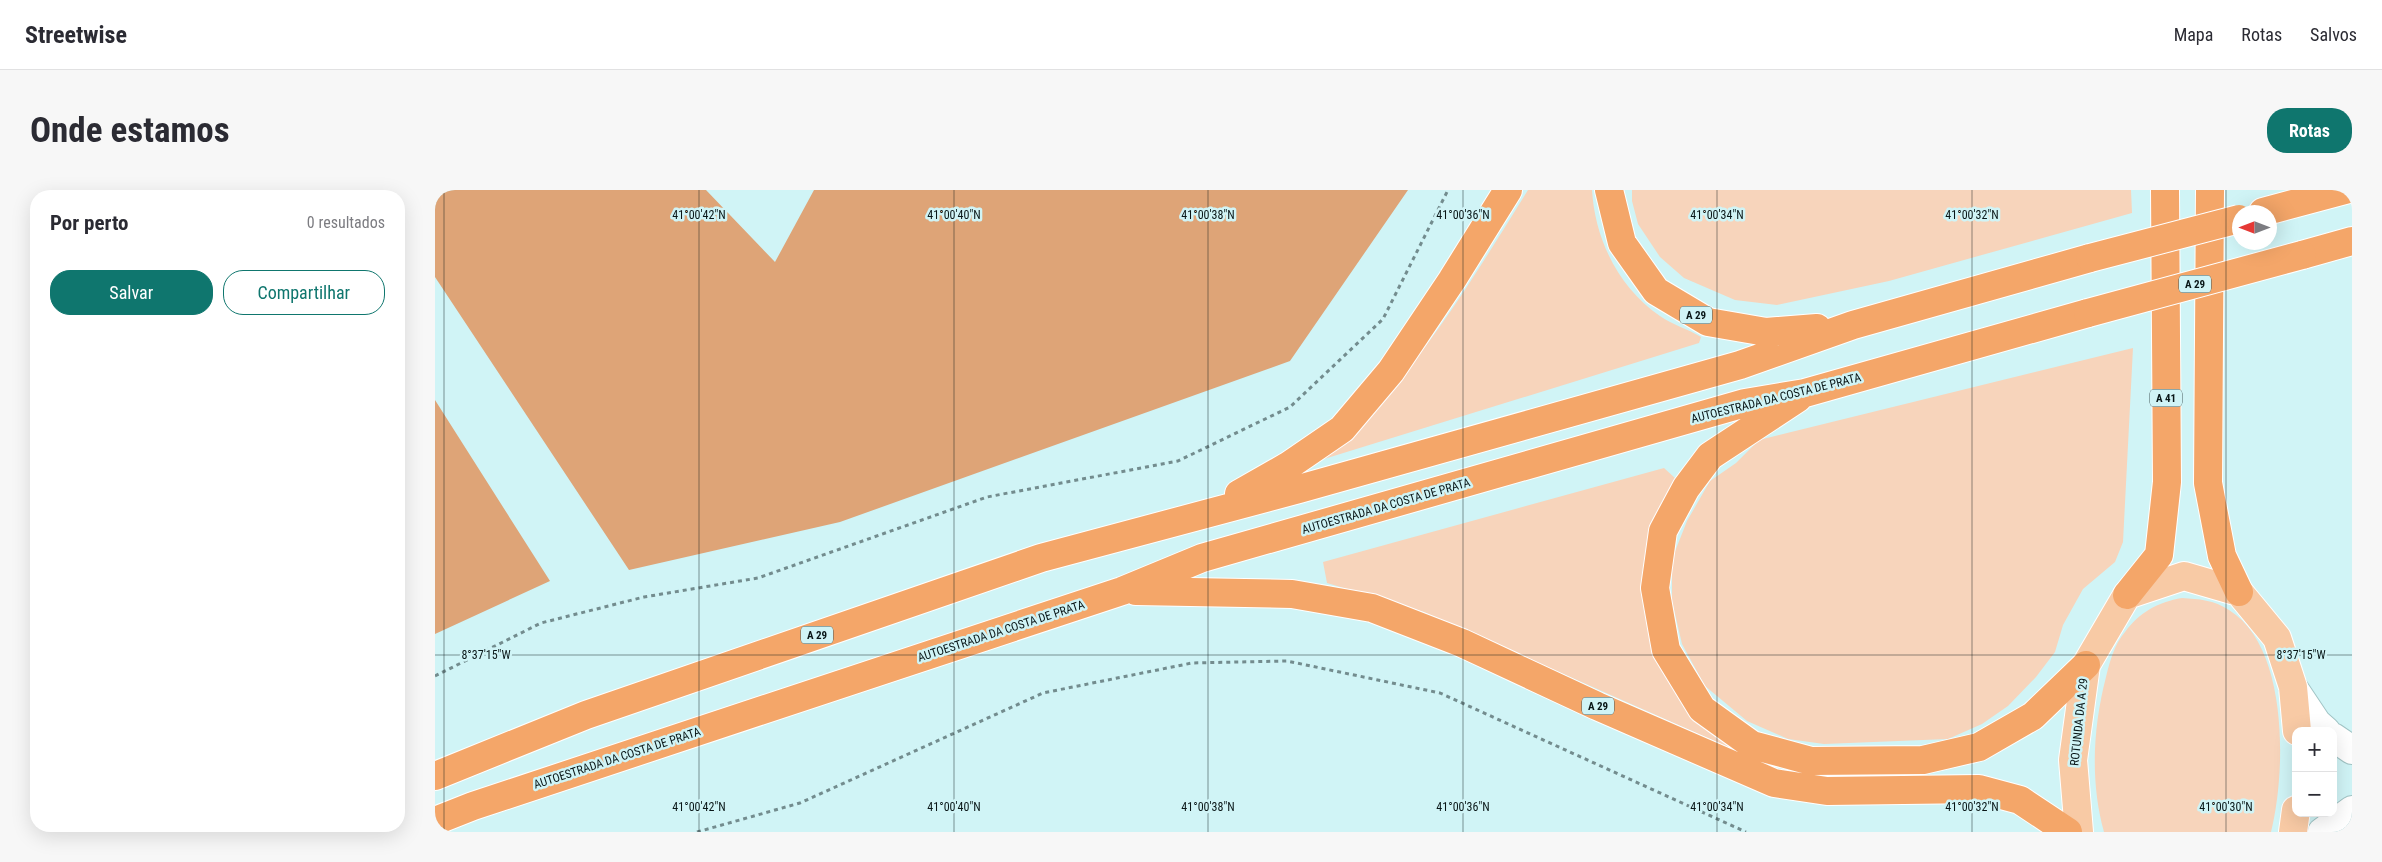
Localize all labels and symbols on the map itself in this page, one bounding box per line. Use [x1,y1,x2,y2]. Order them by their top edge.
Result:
north arrow [2232,205,2277,250]
text: 41°00'42"N [672,208,726,222]
text: 41°00'40"N [927,208,981,222]
text: 41°00'38"N [1181,208,1235,222]
text: 41°00'36"N [1436,208,1490,222]
text: 41°00'34"N [1690,208,1744,222]
text: 41°00'32"N [1945,208,1999,222]
road number: A 29 [2179,276,2211,292]
road number: A 29 [1680,306,1712,324]
street label: AUTOESTRADA DA COSTA DE PRATA [1690,370,1862,426]
road number: A 41 [2150,390,2182,407]
street label: AUTOESTRADA DA COSTA DE PRATA [1300,475,1472,537]
street label: AUTOESTRADA DA COSTA DE PRATA [916,597,1086,665]
road number: A 29 [801,626,833,644]
text: 8°37'15"W [461,648,511,662]
text: 8°37'15"W [2276,648,2326,662]
street label: ROTUNDA DA A 29 [2067,677,2091,767]
road number: A 29 [1582,698,1614,714]
street label: AUTOESTRADA DA COSTA DE PRATA [532,724,702,792]
text: 41°00'42"N [672,800,726,814]
text: 41°00'40"N [927,800,981,814]
text: 41°00'38"N [1181,800,1235,814]
text: 41°00'36"N [1436,800,1490,814]
text: 41°00'34"N [1690,800,1744,814]
text: 41°00'32"N [1945,800,1999,814]
text: 41°00'30"N [2199,800,2253,814]

